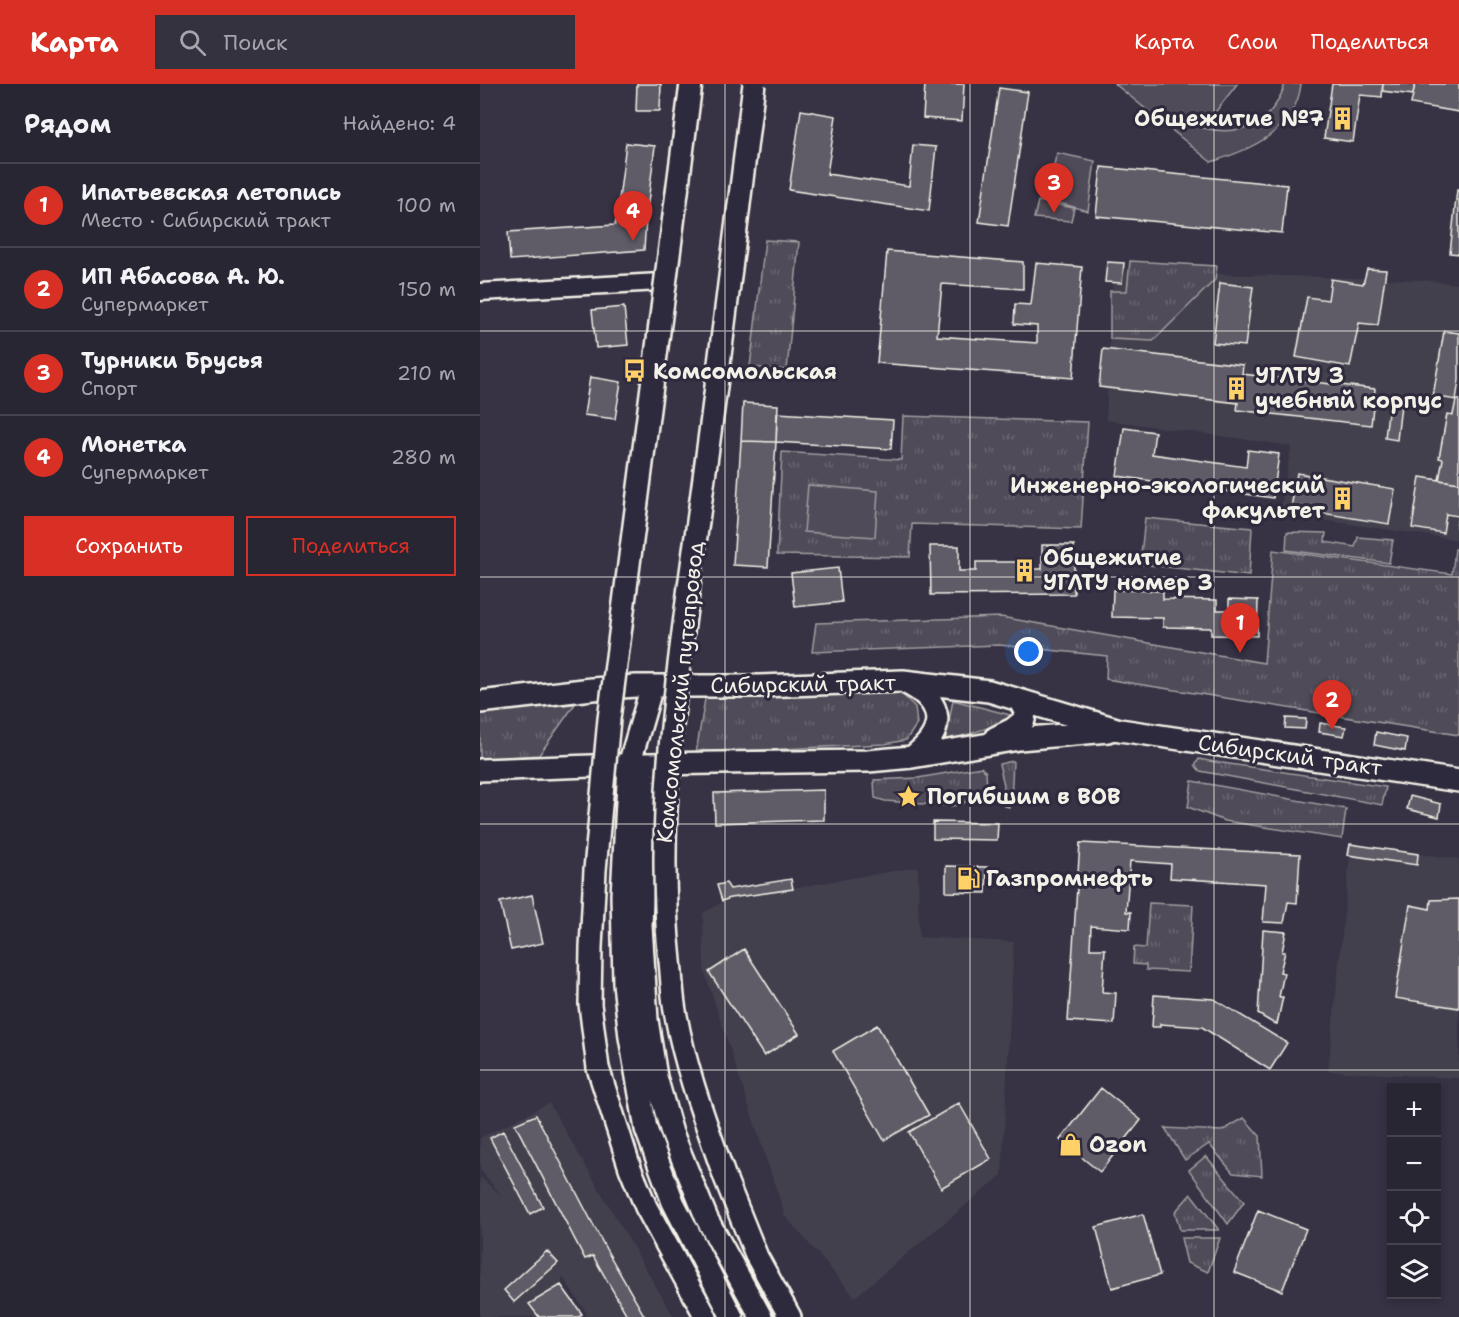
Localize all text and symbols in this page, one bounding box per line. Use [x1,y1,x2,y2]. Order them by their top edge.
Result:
search box [155,15,575,69]
text: Карта [30,23,119,61]
icon: search [176,26,209,59]
text: Поиск [224,28,288,57]
text: Карта [1134,28,1194,56]
text: Слои [1227,28,1278,56]
text: Поделиться [1311,28,1429,56]
place label: Общежитие №7 [1134,104,1324,133]
building icon: Общежитие №7 [1329,105,1355,131]
text: Рядом [24,106,111,141]
text: Найдено: 4 [343,110,456,136]
pin: 3 [1034,164,1074,213]
text: Ипатьевская летопись [81,178,341,207]
text: 1 [39,192,48,218]
text: 100 m [396,192,456,218]
pin: 4 [614,192,652,241]
text: Место · Сибирский тракт [81,207,331,233]
text: ИП Абасова А. Ю. [81,262,285,291]
text: 2 [37,276,51,302]
text: 150 m [398,276,456,302]
text: Супермаркет [81,291,208,317]
text: Турники Брусья [81,346,263,375]
place label: Комсомольская [653,357,837,386]
bus stop icon: Комсомольская [622,358,648,384]
text: 3 [37,360,51,386]
text: 210 m [397,360,456,386]
place label: УГЛТУ 3 учебный корпус [1255,361,1442,415]
text: Спорт [81,375,137,401]
building icon: УГЛТУ 3 учебный корпус [1224,375,1250,401]
text: Монетка [81,430,186,459]
text: 4 [37,444,51,470]
text: 280 m [391,444,456,470]
text: Супермаркет [81,459,208,485]
place label: Инженерно-экологический факультет [1010,471,1326,525]
building icon: Инженерно-экологический факультет [1330,485,1356,511]
button: Сохранить [24,516,234,576]
button: Поделиться [246,516,456,576]
street label: Комсомольский путепровод [650,539,710,844]
place label: Общежитие УГЛТУ номер 3 [1043,543,1213,597]
building icon: Общежитие УГЛТУ номер 3 [1012,557,1038,583]
pin: 1 [1220,604,1260,653]
your location [1014,637,1043,666]
street label: Сибирский тракт [710,668,897,700]
pin: 2 [1312,680,1352,730]
street label: Сибирский тракт [1196,728,1385,782]
place label: Погибшим в ВОВ [927,782,1121,811]
place icon: Погибшим в ВОВ [896,783,922,809]
place label: Газпромнефть [986,864,1153,893]
fuel station icon: Газпромнефть [955,865,981,891]
map controls [1387,1083,1441,1299]
button: + [1387,1083,1441,1137]
place label: Ozon [1089,1130,1147,1159]
shop icon: Ozon [1058,1131,1084,1157]
button: − [1387,1137,1441,1191]
button: locate [1387,1191,1441,1245]
button: layers [1387,1245,1441,1299]

